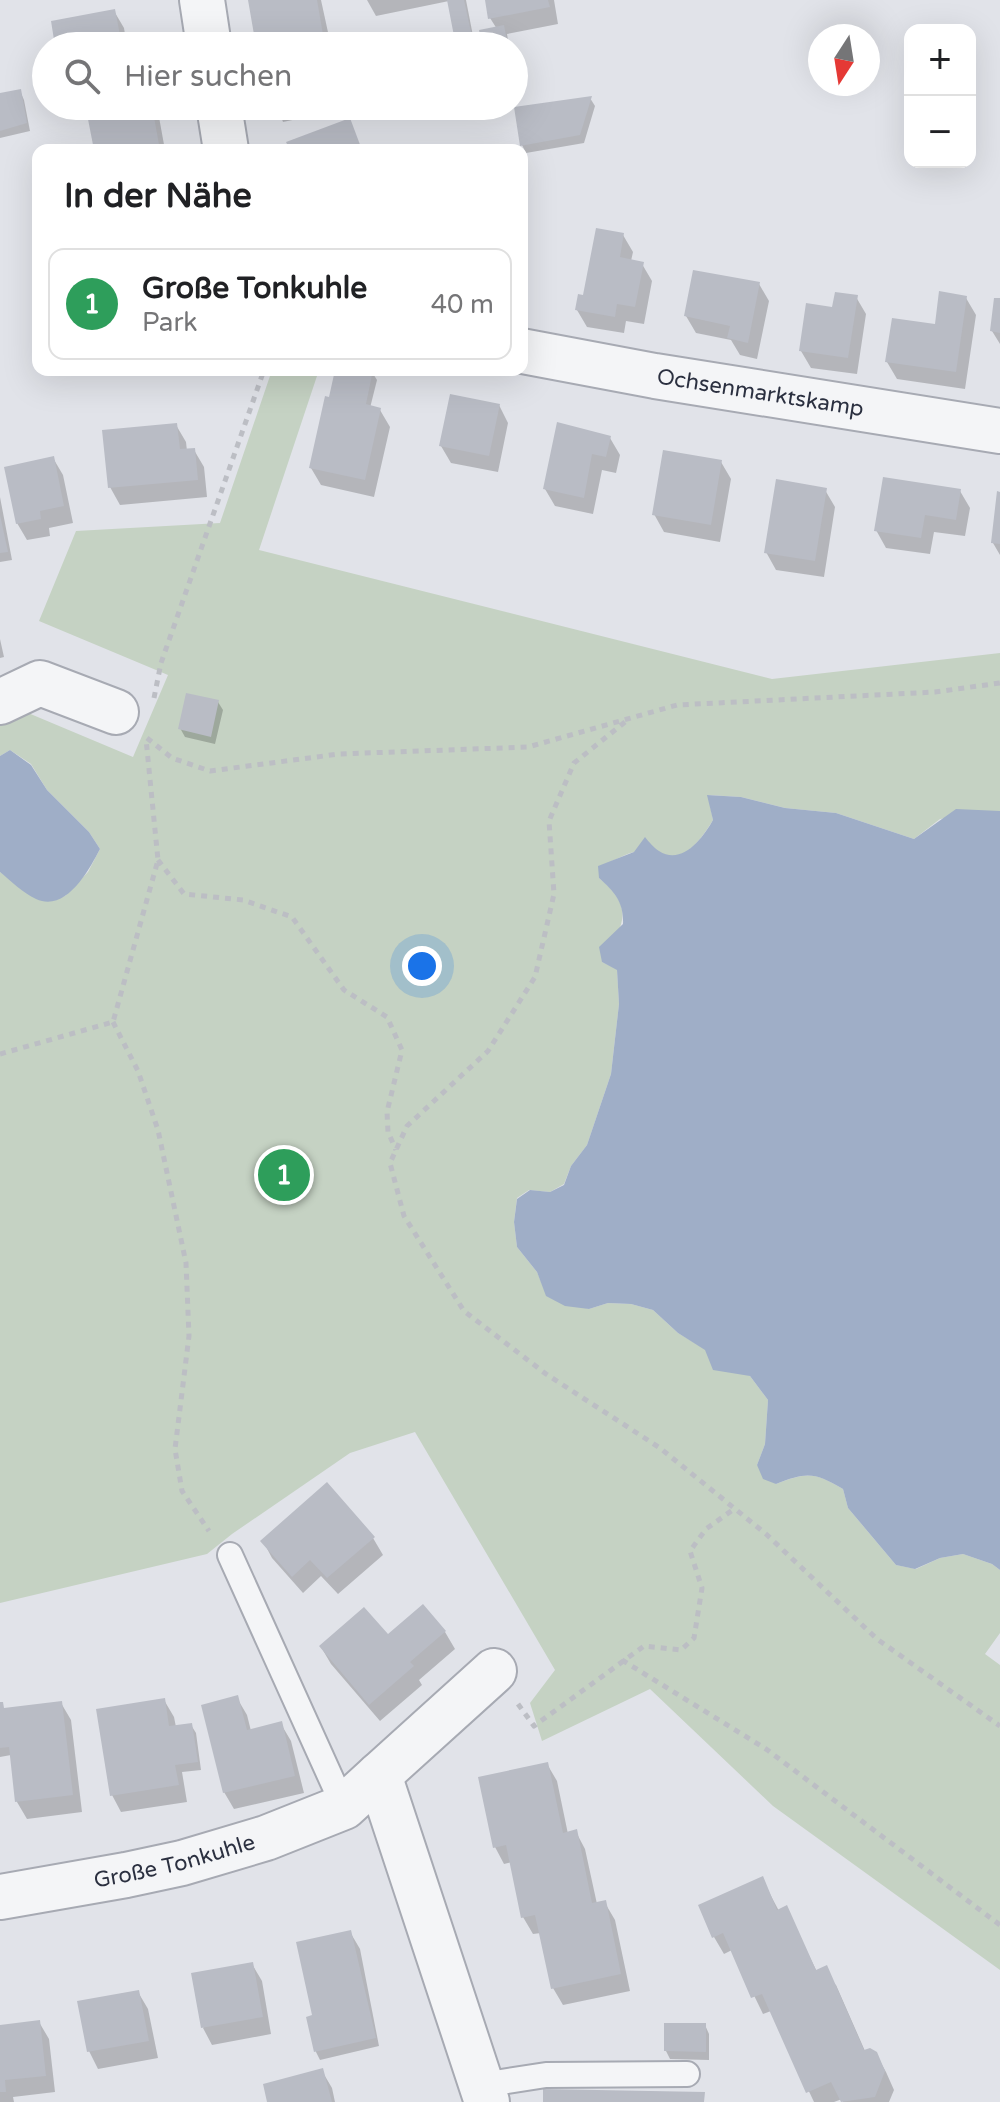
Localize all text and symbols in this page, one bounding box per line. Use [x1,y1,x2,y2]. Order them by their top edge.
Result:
north arrow [808,24,880,96]
map controls [904,24,976,168]
button: + [904,24,976,96]
search box [32,32,528,120]
icon: search [60,54,104,98]
text: Hier suchen [124,58,292,95]
button: − [904,96,976,168]
text: In der Nähe [64,176,252,217]
text: Große Tonkuhle [142,270,367,307]
text: 1 [84,289,100,320]
text: 40 m [431,289,494,320]
text: Park [142,307,198,338]
street label: Ochsenmarktskamp [655,363,866,422]
your location [402,946,442,986]
pin: 1 [258,1145,310,1205]
street label: Große Tonkuhle [92,1829,258,1893]

